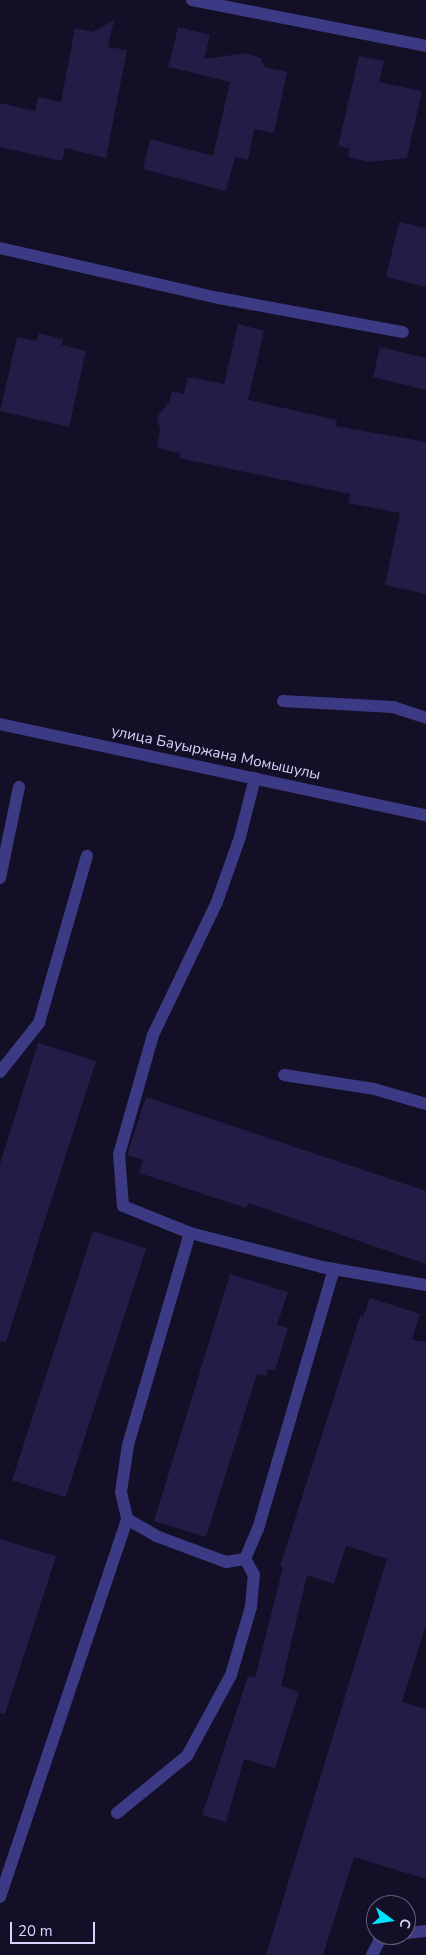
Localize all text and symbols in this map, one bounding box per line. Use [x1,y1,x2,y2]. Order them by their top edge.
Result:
street label: улица Бауыржана Момышулы [110,722,322,784]
north arrow [366,1895,416,1945]
scale bar [12,1912,98,1944]
text: С [395,1917,415,1930]
text: 20 m [18,1921,53,1941]

